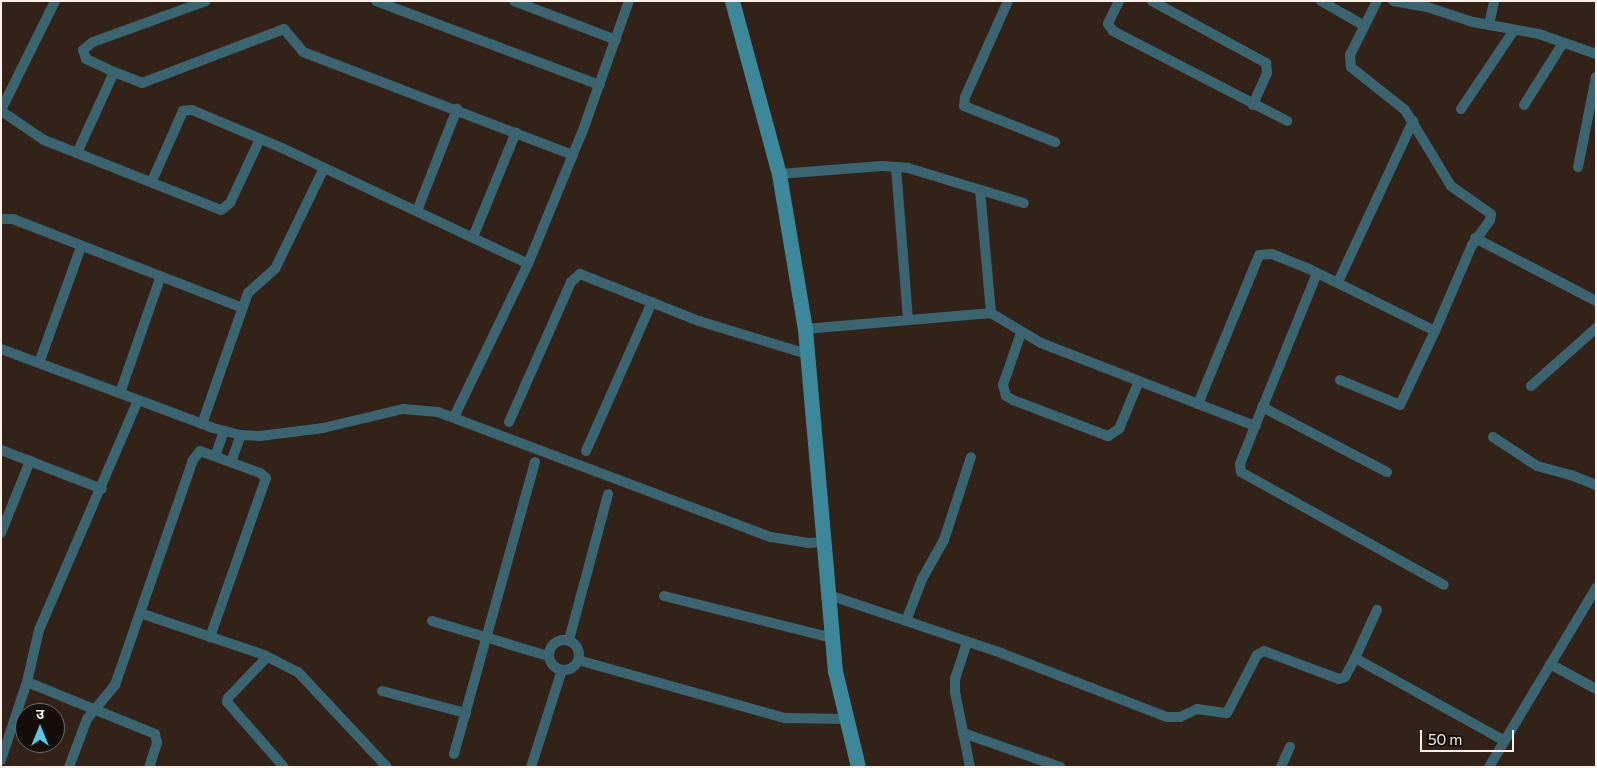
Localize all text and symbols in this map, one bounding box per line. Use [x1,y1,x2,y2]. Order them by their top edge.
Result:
north arrow [15,703,65,753]
text: उ [36,705,44,722]
scale bar [1422,720,1516,752]
text: 50 m [1428,730,1462,748]

